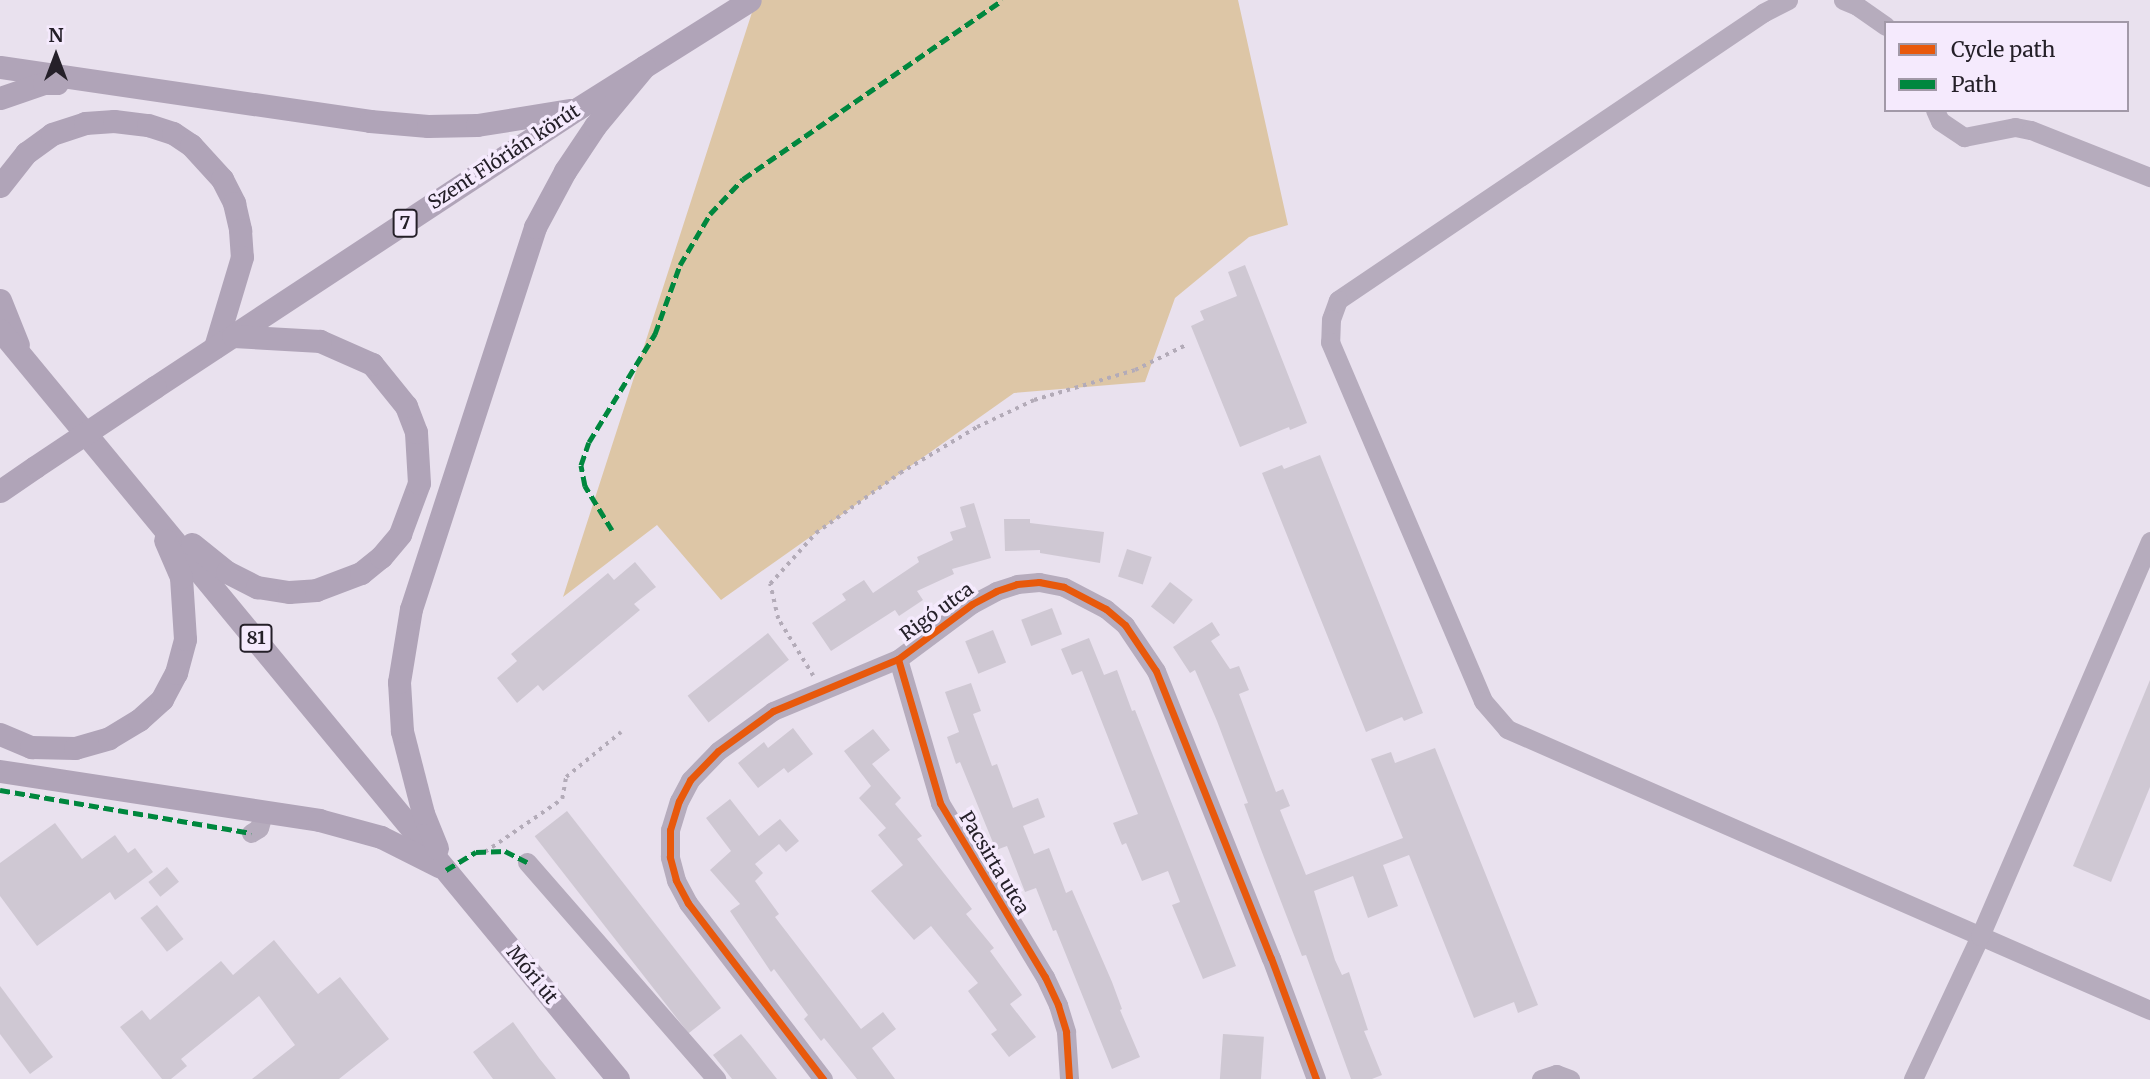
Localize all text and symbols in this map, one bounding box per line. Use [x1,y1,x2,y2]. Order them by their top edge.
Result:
north arrow [21,21,91,91]
legend [1884,21,2129,112]
text: N [48,23,64,47]
text: Cycle path [1951,36,2055,63]
text: Path [1951,71,1997,98]
street label: Szent Flórián körút [424,100,584,214]
road number: 7 [391,208,419,238]
street label: Rigó utca [896,578,978,646]
road number: 81 [238,624,274,652]
street label: Pacsirta utca [954,807,1034,919]
street label: Móri út [502,941,562,1009]

